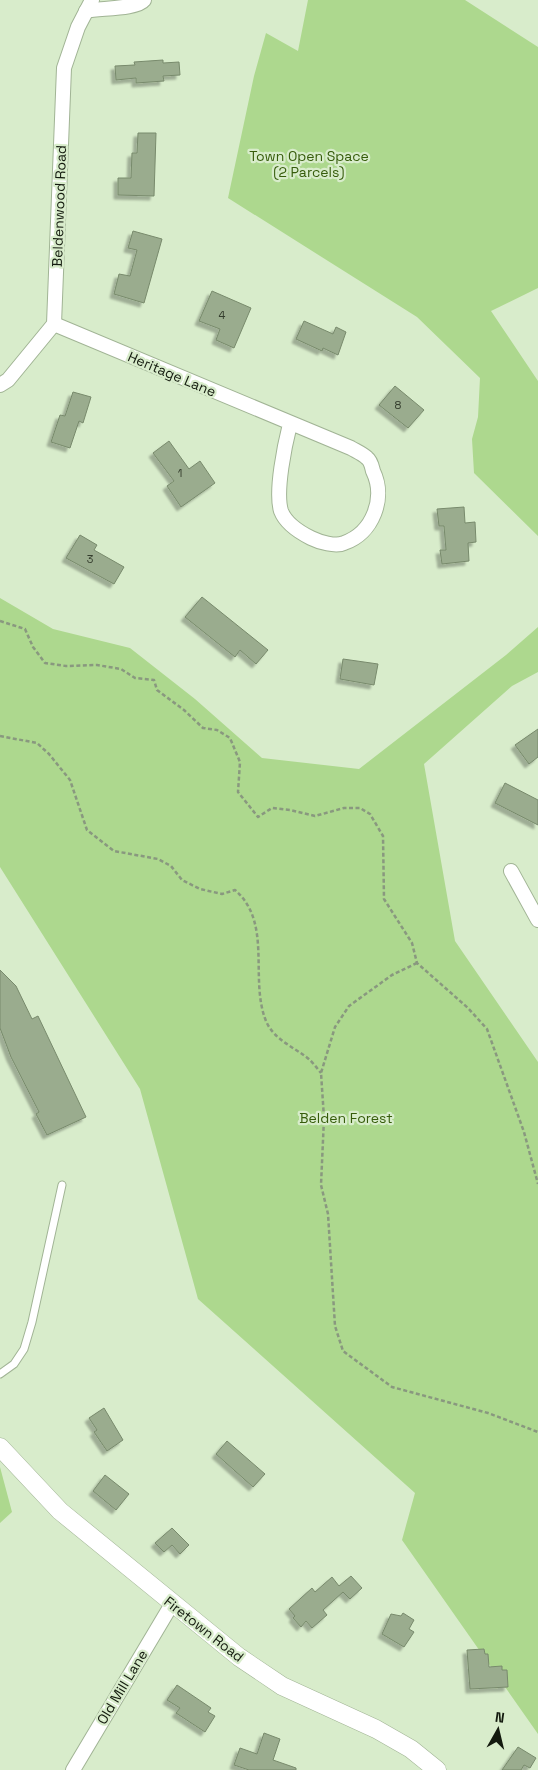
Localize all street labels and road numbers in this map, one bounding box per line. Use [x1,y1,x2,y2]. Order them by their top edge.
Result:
street label: Beldenwood Road [48,145,70,267]
street label: Heritage Lane [125,347,219,401]
street label: Firetown Road [160,1592,248,1666]
street label: Old Mill Lane [93,1646,151,1728]

